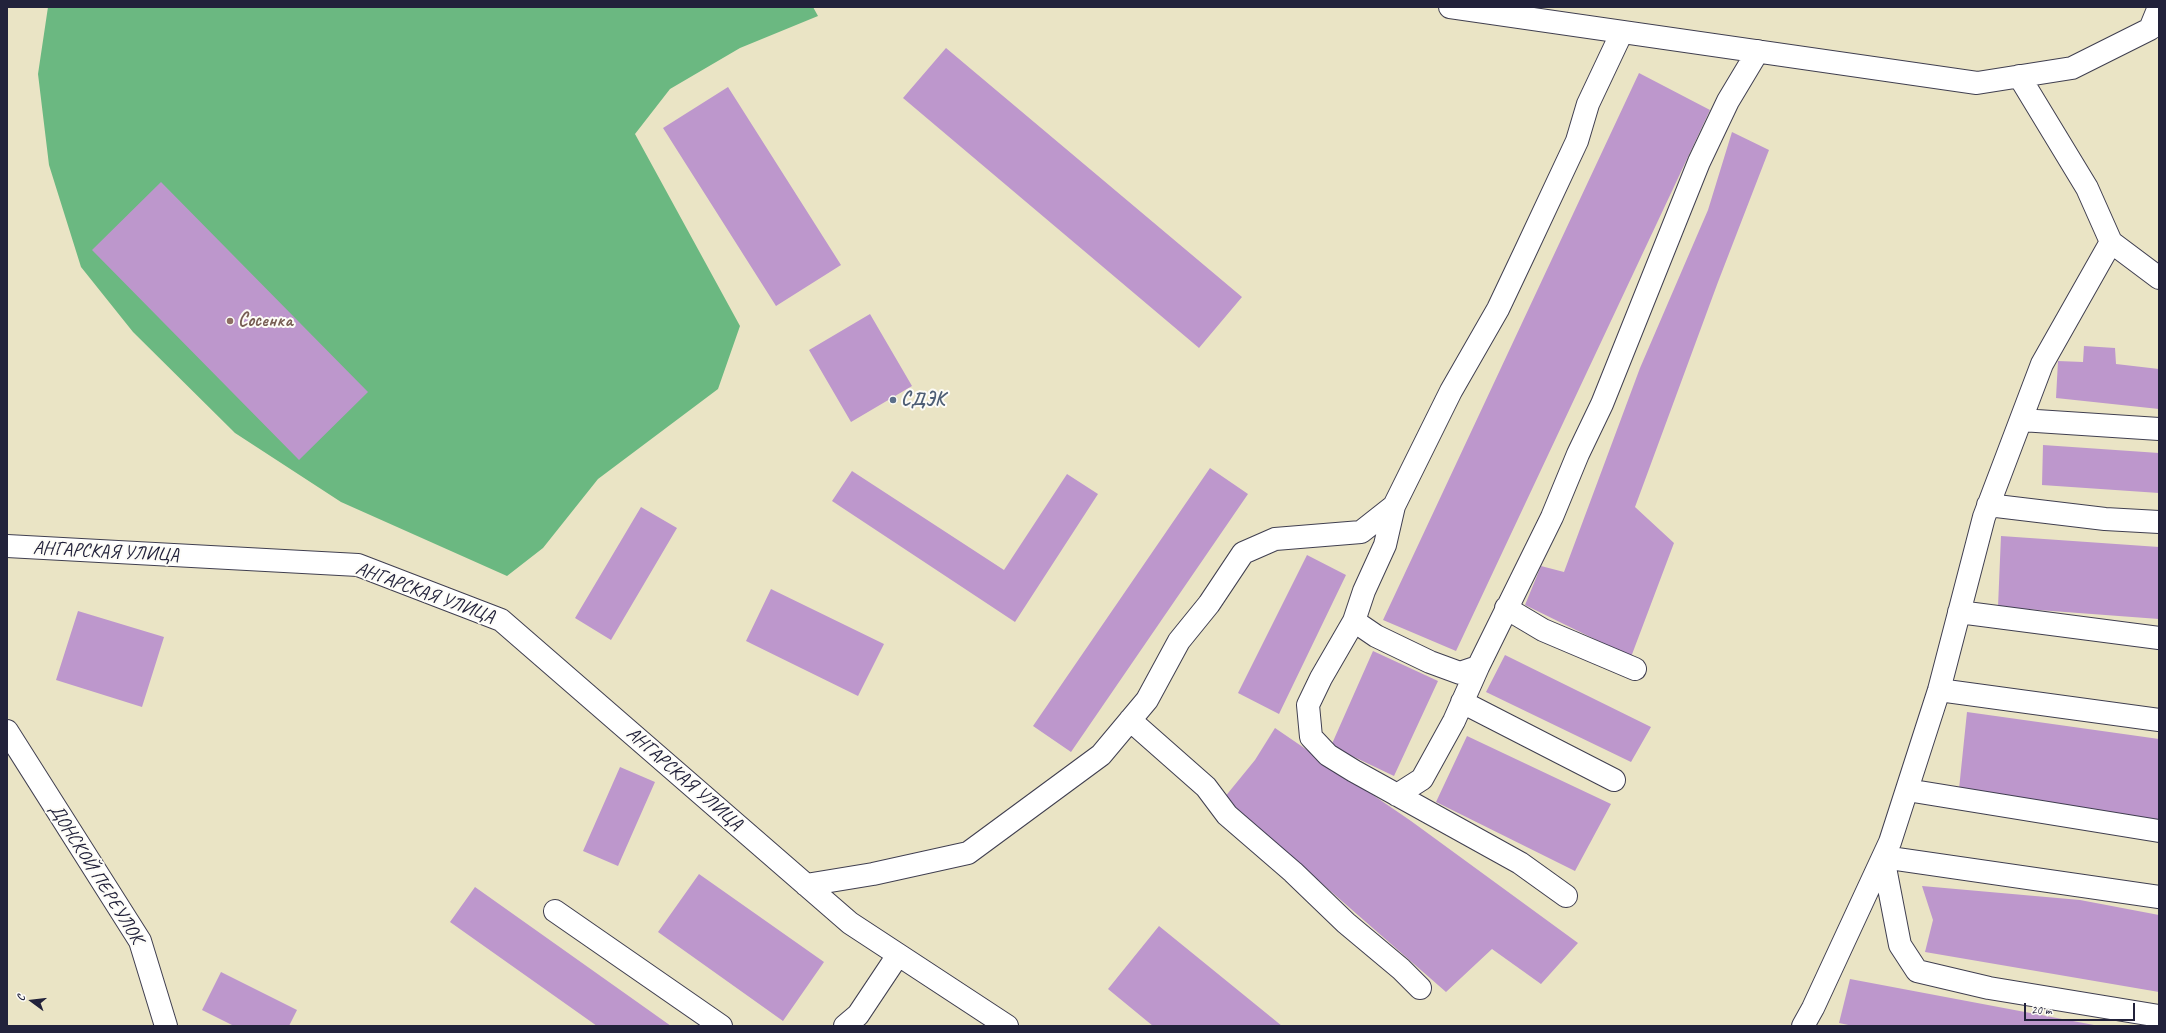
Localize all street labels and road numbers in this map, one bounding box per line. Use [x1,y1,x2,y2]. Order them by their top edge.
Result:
street label: АНГАРСКАЯ УЛИЦА [32,537,180,567]
street label: АНГАРСКАЯ УЛИЦА [352,557,498,629]
street label: АНГАРСКАЯ УЛИЦА [621,722,747,836]
street label: ДОНСКОЙ ПЕРЕУЛОК [44,800,148,948]

